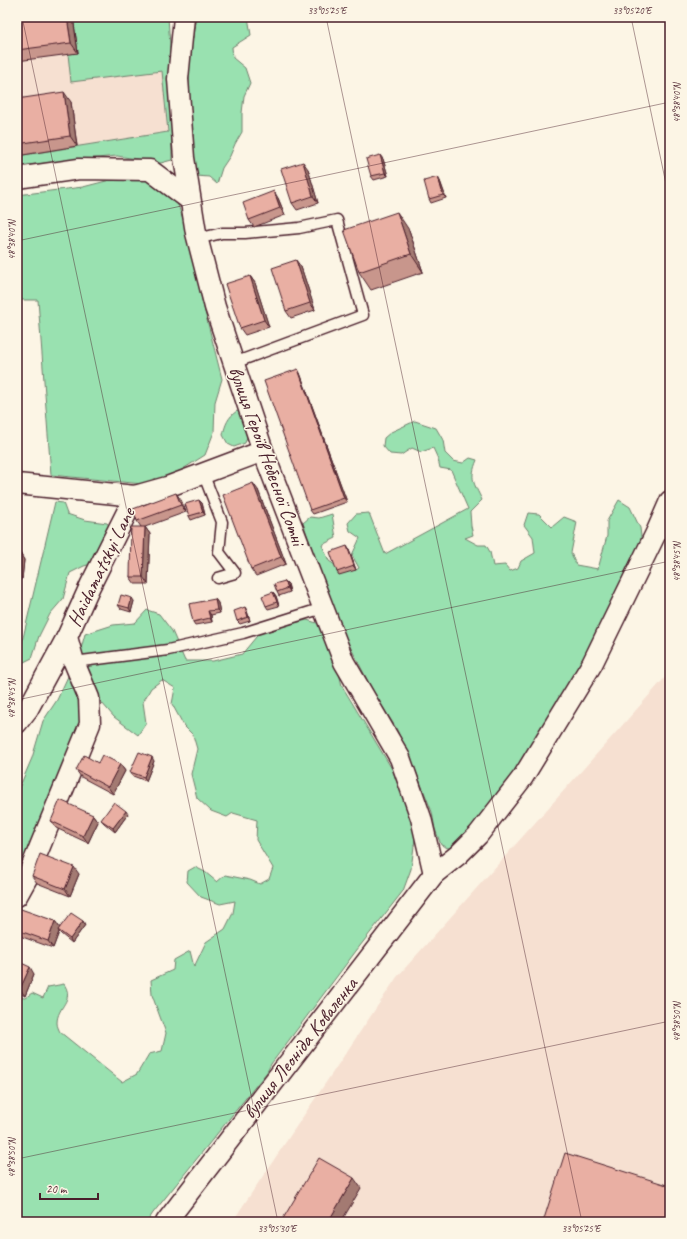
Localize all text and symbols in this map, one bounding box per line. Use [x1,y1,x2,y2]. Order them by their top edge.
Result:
text: 33°05'25"E [308,4,348,17]
text: 33°05'20"E [613,4,653,17]
text: 48°38'40"N [670,81,683,123]
text: 48°38'40"N [5,218,18,260]
street label: вулиця Героїв Небесної Сотні [223,363,312,551]
street label: Haidamatskyi Lane [61,502,141,631]
text: 48°38'45"N [670,540,683,582]
text: 48°38'45"N [5,677,18,719]
street label: вулиця Леоніда Коваленка [237,971,364,1124]
text: 48°38'50"N [670,1000,683,1042]
text: 48°38'50"N [5,1136,18,1178]
scale bar [40,1175,98,1201]
text: 20 m [46,1181,68,1197]
text: 33°05'30"E [258,1222,298,1235]
text: 33°05'25"E [562,1222,602,1235]

